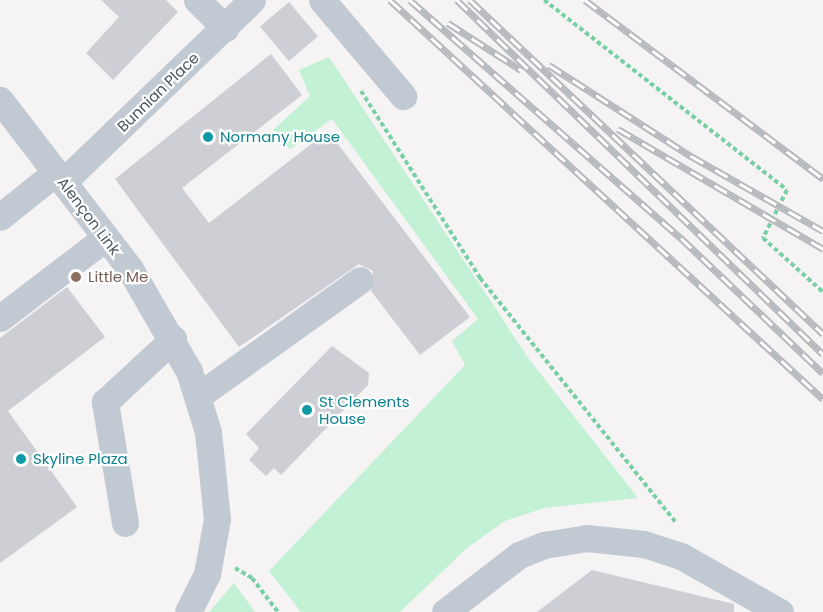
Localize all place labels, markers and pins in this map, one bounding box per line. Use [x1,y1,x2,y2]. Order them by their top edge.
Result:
place label: Normany House [220,128,340,146]
marker: Normany House [201,130,215,144]
place label: Little Me [88,268,148,286]
marker: Little Me [69,270,83,284]
place label: St Clements House [319,392,409,427]
marker: St Clements House [300,403,314,417]
place label: Skyline Plaza [33,450,128,468]
marker: Skyline Plaza [14,452,28,466]

